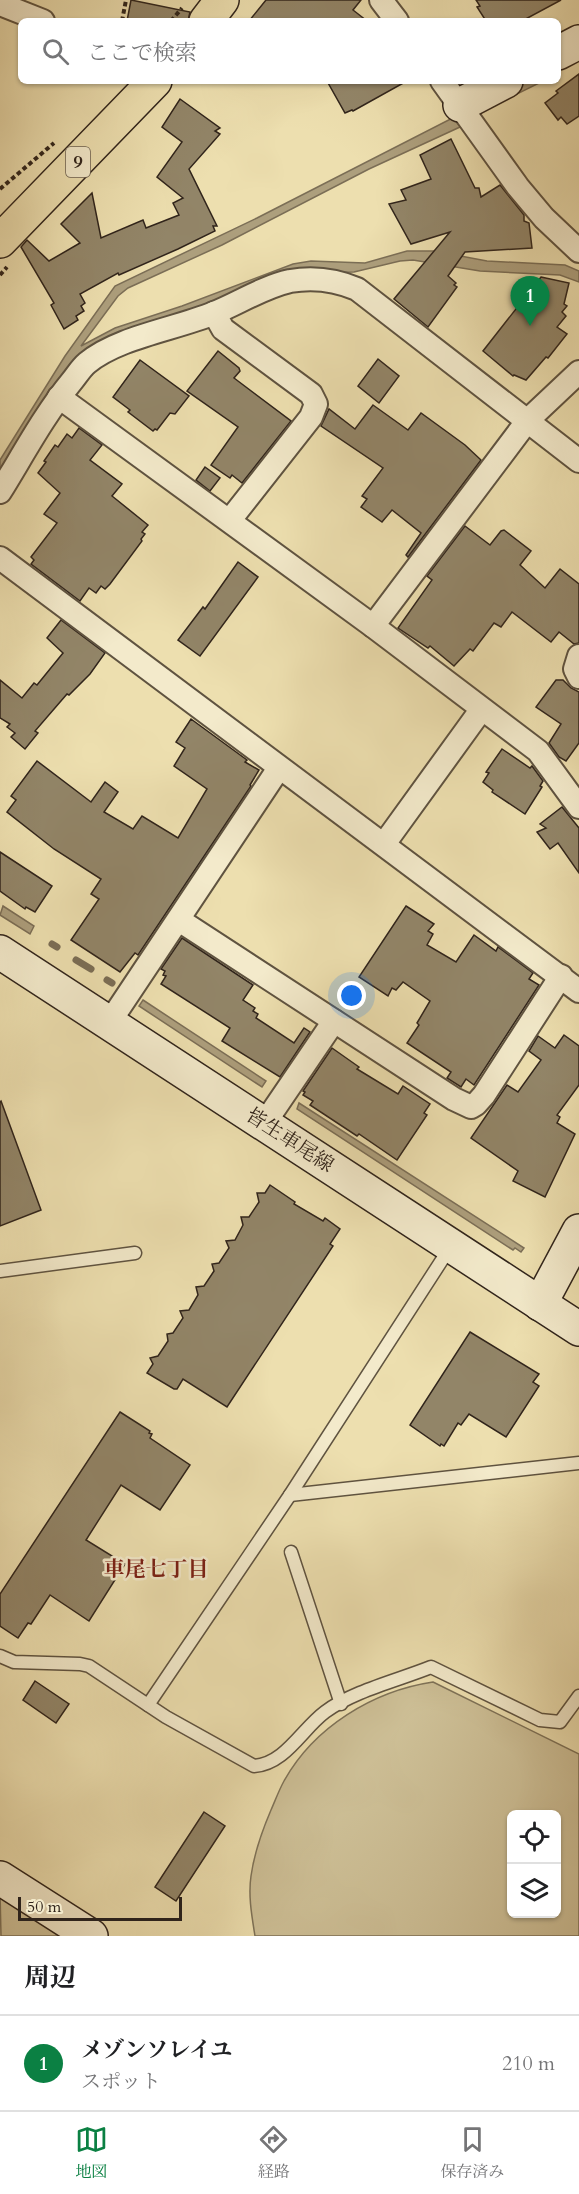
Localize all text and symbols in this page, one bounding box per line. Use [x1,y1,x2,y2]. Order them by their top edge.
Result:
search box [18,18,561,84]
icon: search [39,35,72,68]
text: ここで検索 [87,38,197,68]
road number: 9 [66,147,90,177]
pin: 1 [510,276,550,326]
your location [337,981,366,1010]
street label: 皆生車尾線 [241,1101,339,1179]
district label: 車尾七丁目 [104,1555,209,1584]
map controls [507,1810,561,1918]
button: locate [507,1810,561,1864]
button: layers [507,1864,561,1918]
scale bar [18,1894,182,1922]
text: 50 m [27,1896,61,1918]
text: 周辺 [24,1960,76,1995]
text: メゾンソレイユ [81,2035,232,2065]
text: 1 [38,2050,49,2077]
text: 210 m [502,2050,555,2077]
text: スポット [81,2068,161,2095]
tab: 地図 [75,2123,108,2183]
tab: 経路 [257,2123,290,2183]
tab: 保存済み [440,2123,504,2183]

